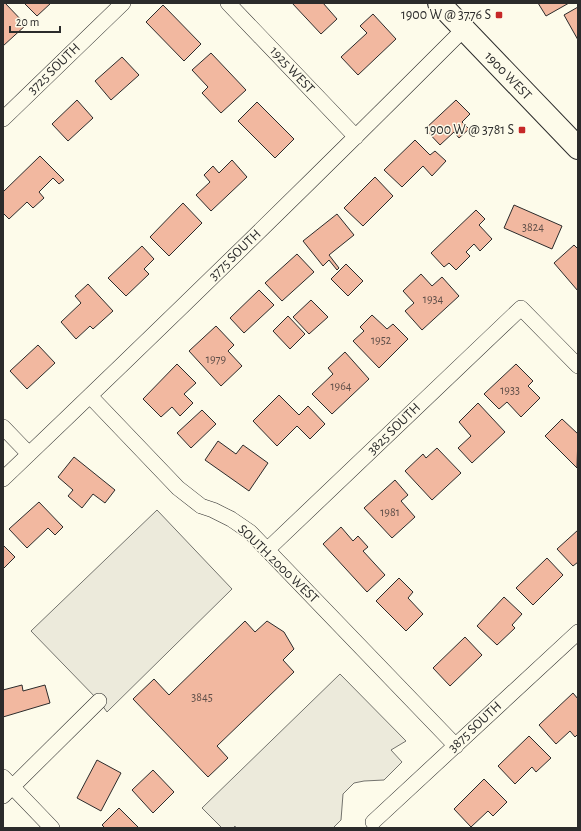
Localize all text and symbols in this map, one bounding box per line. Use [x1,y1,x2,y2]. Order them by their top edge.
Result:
scale bar [10,8,60,34]
place label: 1900 W @ 3776 S [401,8,491,22]
marker: 1900 W @ 3776 S [494,10,504,20]
text: 20 m [16,16,39,28]
street label: 3725 SOUTH [25,41,83,97]
street label: 1925 WEST [267,44,317,96]
street label: 1900 WEST [482,49,534,103]
place label: 1900 W @ 3781 S [425,123,514,137]
marker: 1900 W @ 3781 S [517,125,527,135]
house number: 3824 [522,221,544,233]
street label: 3775 SOUTH [206,227,264,283]
house number: 1934 [423,293,443,305]
house number: 1952 [371,334,392,346]
house number: 1979 [206,353,227,365]
house number: 1964 [330,380,352,392]
house number: 1933 [500,384,520,396]
street label: 3825 SOUTH [365,400,423,458]
house number: 1981 [380,506,400,518]
street label: SOUTH 2000 WEST [235,522,321,606]
house number: 3845 [191,691,213,703]
street label: 3875 SOUTH [446,699,504,755]

